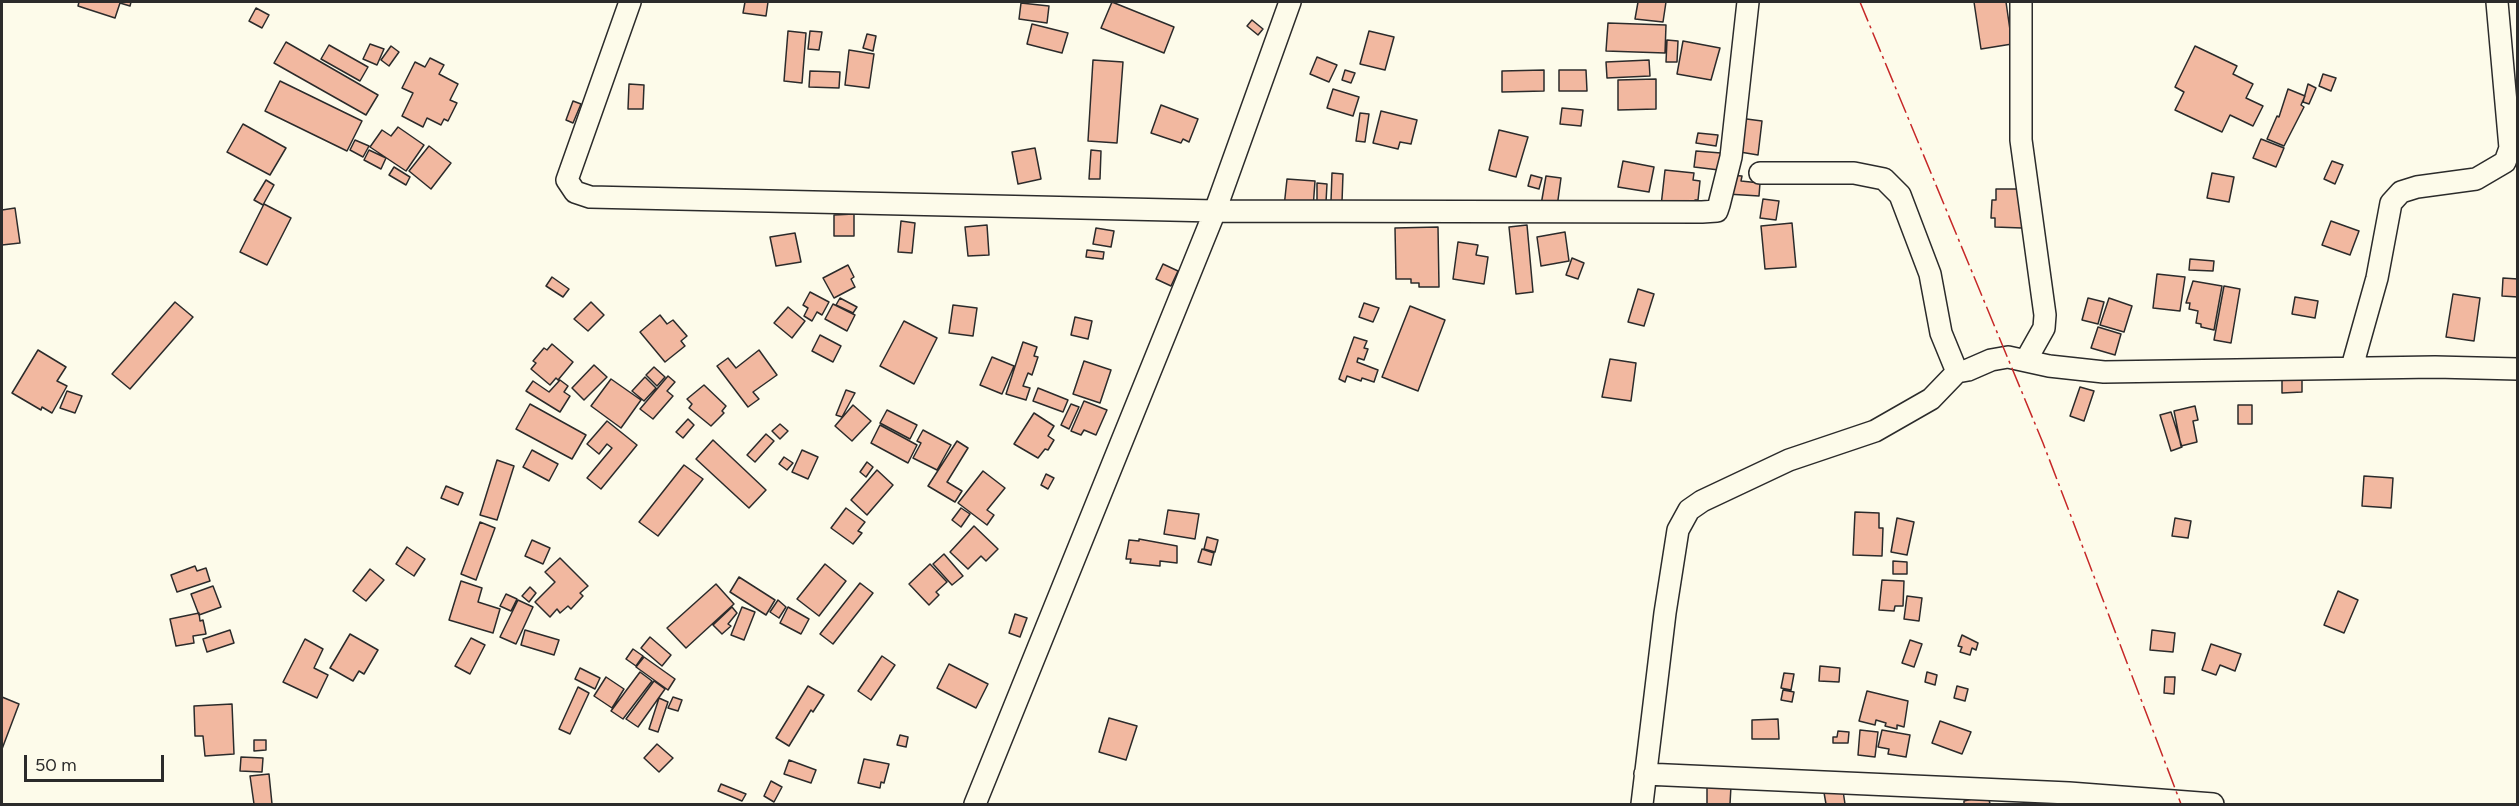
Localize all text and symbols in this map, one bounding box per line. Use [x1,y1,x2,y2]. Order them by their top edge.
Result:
scale bar [27,743,166,781]
text: 50 m [35,754,77,776]

